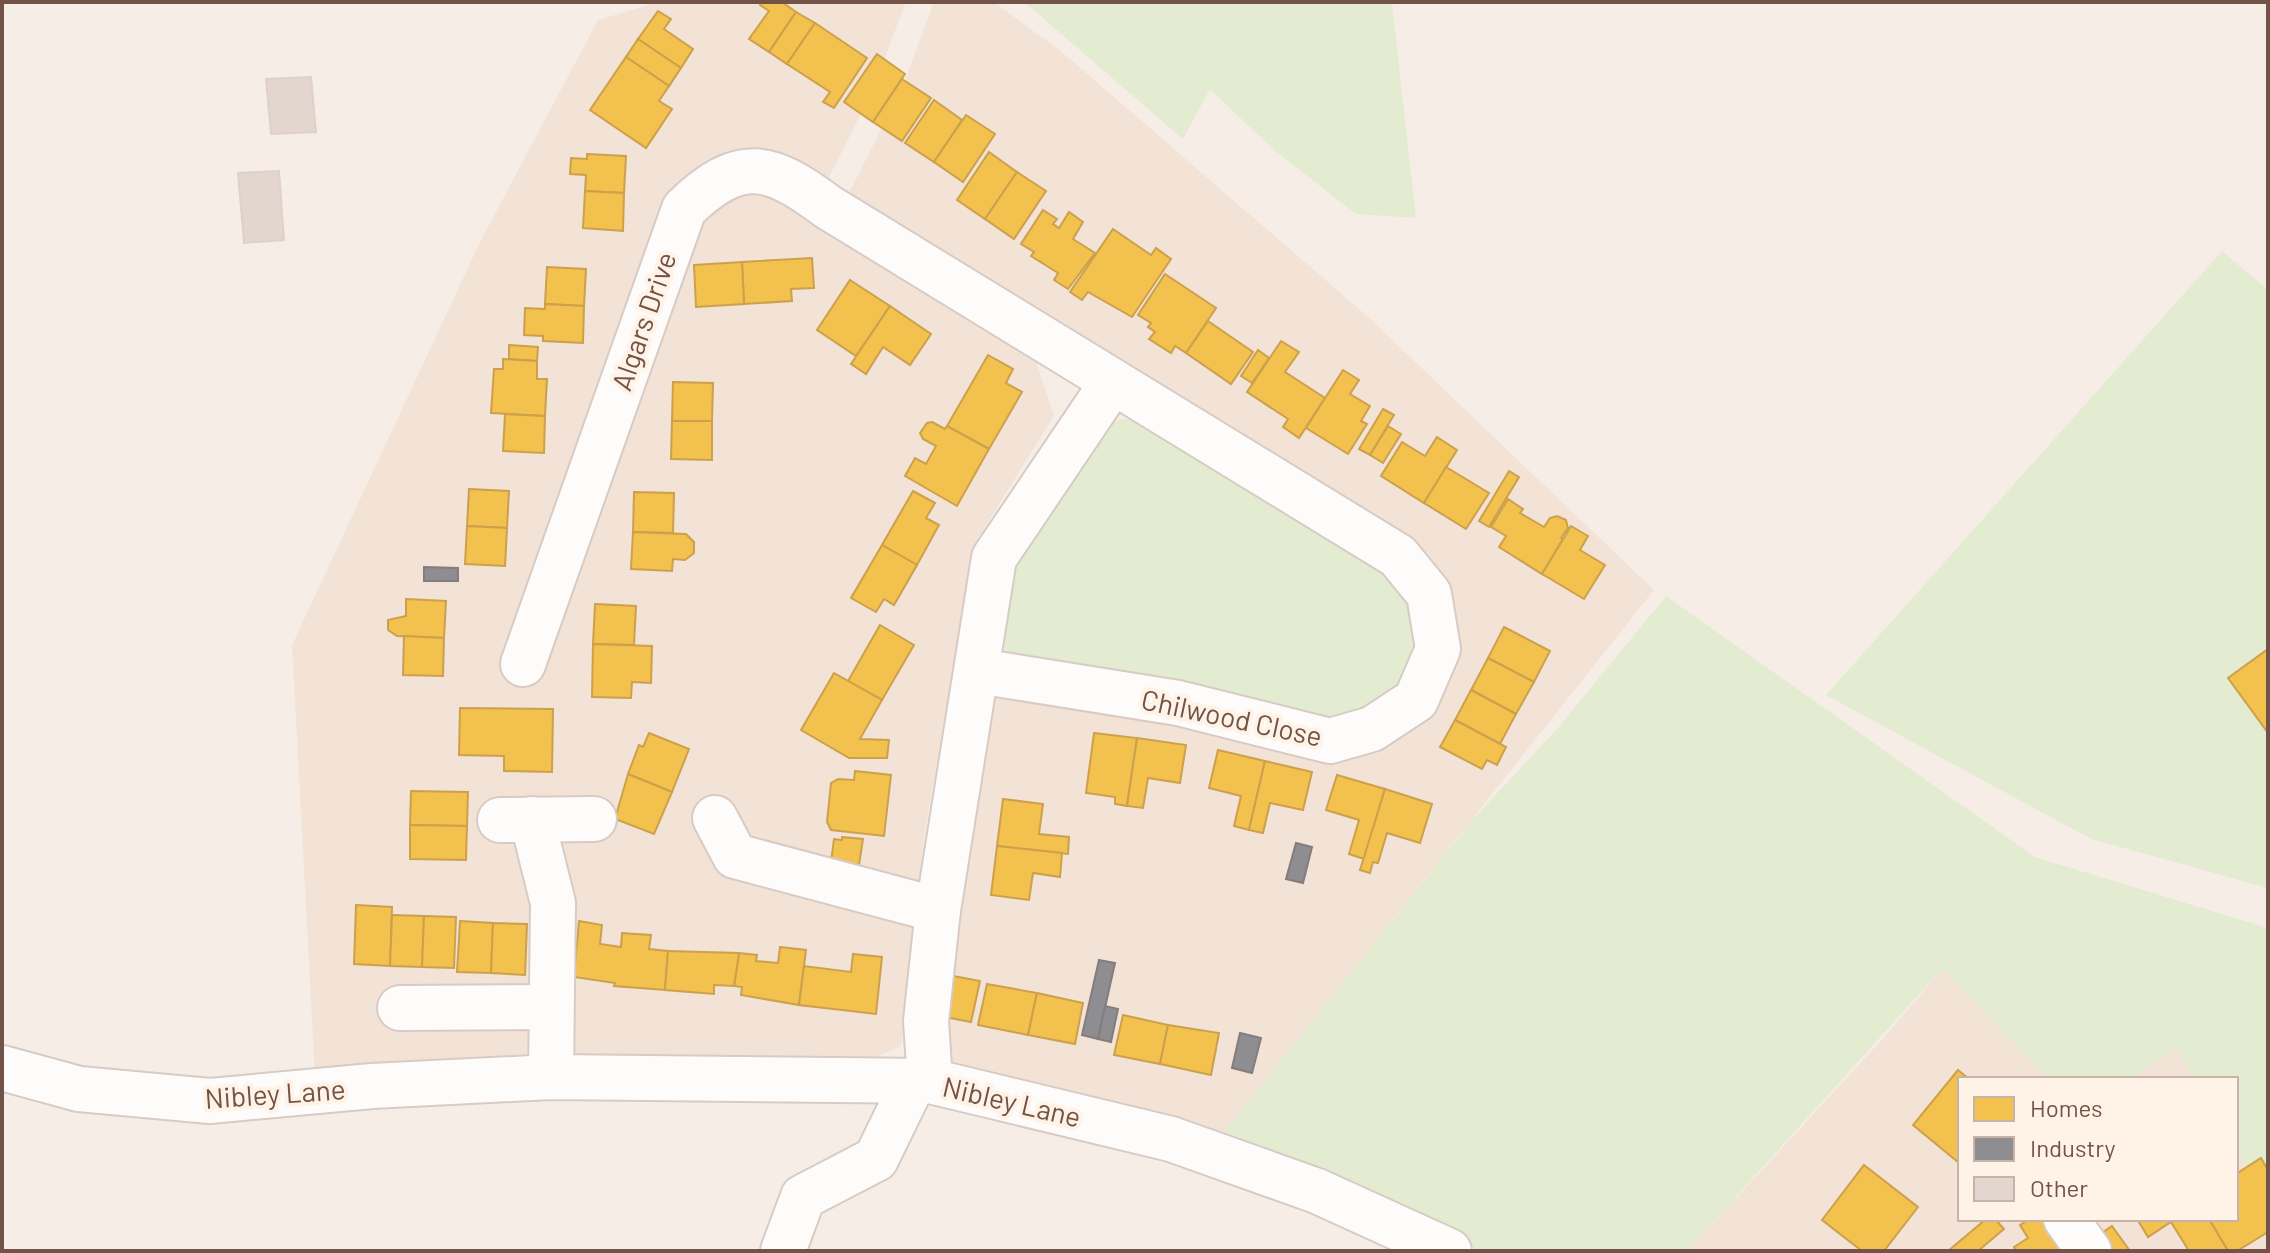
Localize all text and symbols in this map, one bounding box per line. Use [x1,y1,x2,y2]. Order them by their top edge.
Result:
street label: Algars Drive [603,247,683,395]
street label: Chilwood Close [1139,681,1325,753]
street label: Nibley Lane [940,1069,1084,1133]
street label: Nibley Lane [204,1071,346,1115]
legend [1958,1077,2238,1221]
text: Homes [2030,1093,2103,1122]
text: Industry [2030,1133,2116,1162]
text: Other [2030,1173,2088,1202]

